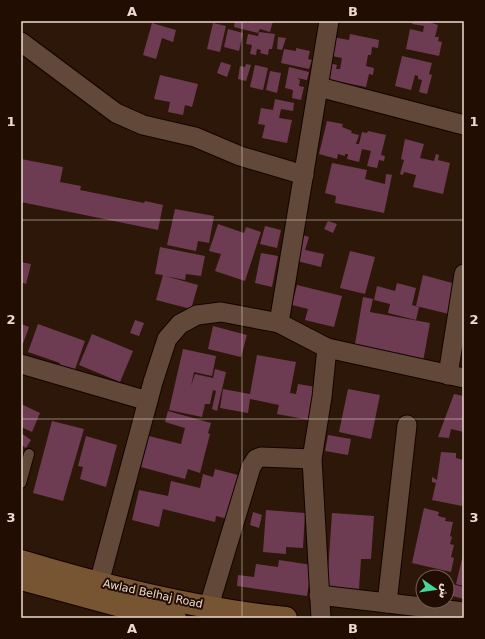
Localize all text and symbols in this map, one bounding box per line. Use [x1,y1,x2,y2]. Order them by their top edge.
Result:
text: A [127,4,137,19]
text: B [348,4,358,19]
text: 1 [6,114,16,129]
text: 1 [469,114,479,129]
text: 2 [6,312,16,327]
text: 2 [469,312,479,327]
text: 3 [6,510,16,525]
text: 3 [469,510,479,525]
north arrow [415,569,455,609]
street label: Awlad Belhaj Road [102,577,204,611]
text: ش [436,582,452,600]
text: A [127,621,137,636]
text: B [348,621,358,636]

